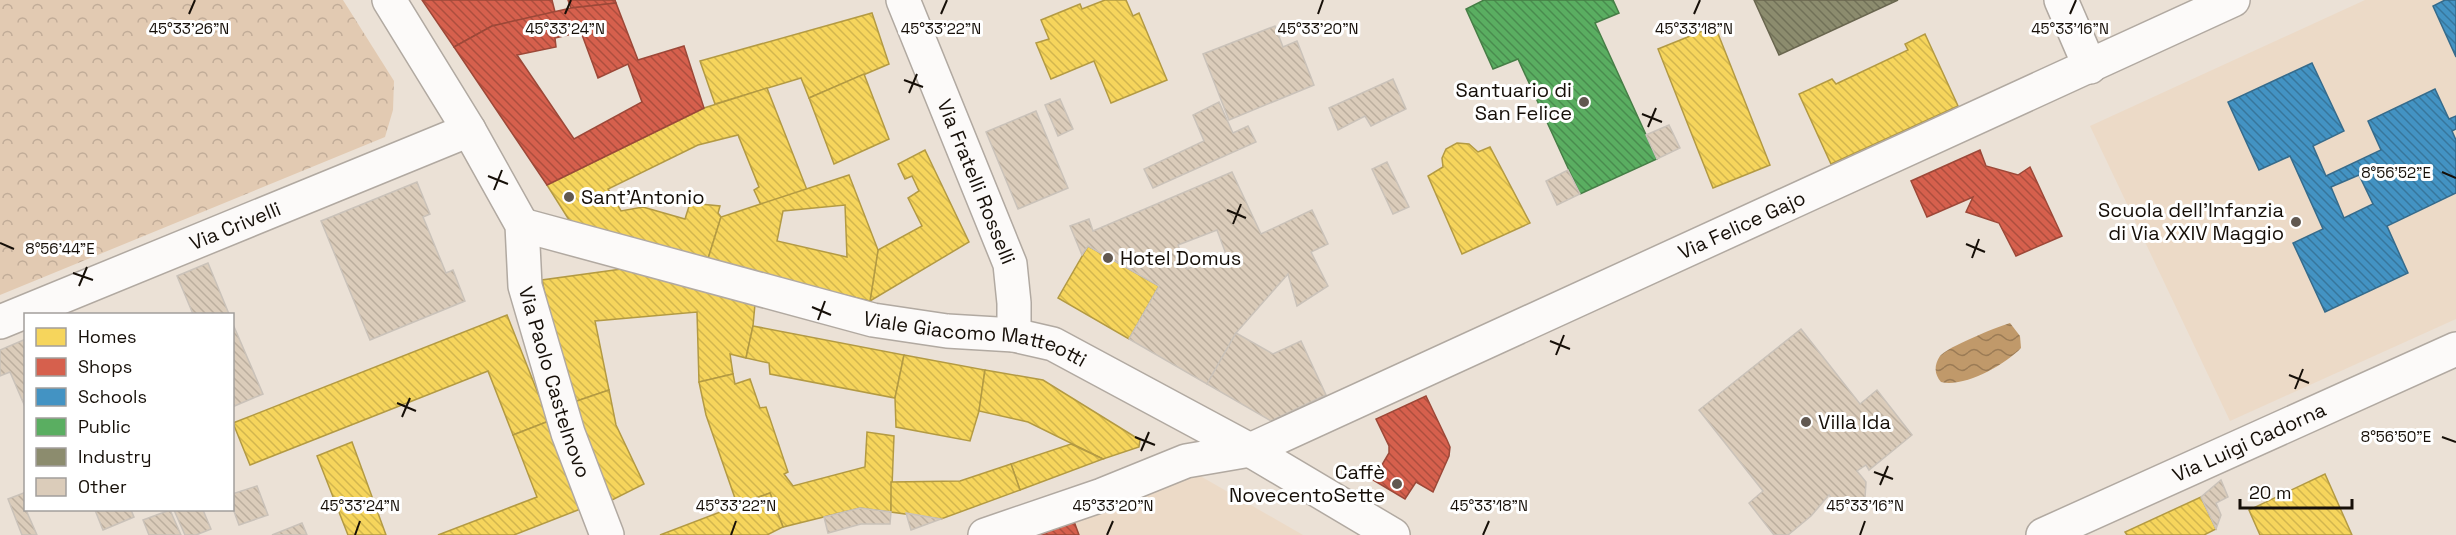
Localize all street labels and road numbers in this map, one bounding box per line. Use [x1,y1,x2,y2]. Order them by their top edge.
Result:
street label: Via Fratelli Rosselli [932,95,1022,268]
street label: Via Felice Gajo [1674,185,1810,265]
street label: Via Crivelli [186,196,284,256]
street label: Via Paolo Castelnovo [513,283,597,481]
street label: Viale Giacomo Matteotti [860,305,1091,373]
street label: Via Luigi Cadorna [2168,396,2330,488]

